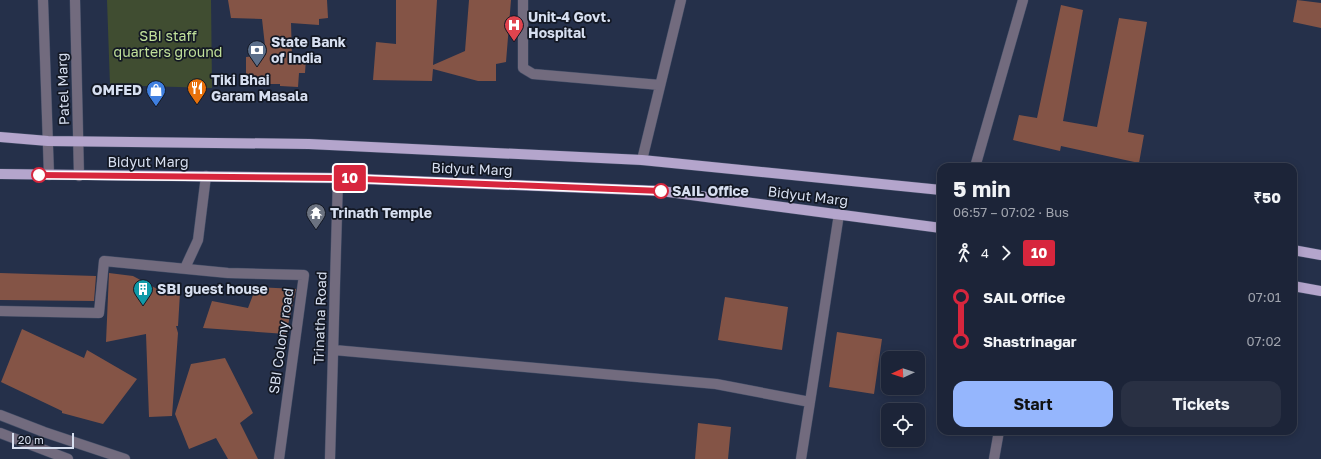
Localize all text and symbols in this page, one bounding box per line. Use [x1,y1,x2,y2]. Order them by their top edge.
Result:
place label: Unit-4 Govt. Hospital [528,8,611,41]
hospital icon: Unit-4 Govt. Hospital [503,14,525,42]
park label: SBI staff quarters ground [114,27,222,60]
place label: State Bank of India [271,33,346,66]
bank icon: State Bank of India [246,39,268,67]
street label: Patel Marg [53,53,72,125]
place label: Tiki Bhai Garam Masala [211,71,308,104]
restaurant icon: Tiki Bhai Garam Masala [186,77,208,105]
shop icon: OMFED [145,79,167,107]
place label: OMFED [92,81,142,98]
street label: Bidyut Marg [107,153,189,170]
street label: Bidyut Marg [431,159,513,178]
line badge: 10 [332,165,368,191]
unlabelled marker [31,167,47,183]
text: 10 [342,169,358,186]
text: 5 min [953,175,1011,202]
place label: SAIL Office [672,182,749,199]
street label: Bidyut Marg [767,182,849,209]
marker: SAIL Office [653,183,669,199]
text: ₹50 [1254,188,1281,206]
temple icon: Trinath Temple [305,202,327,230]
place label: Trinath Temple [330,204,432,221]
text: 06:57 – 07:02 · Bus [953,204,1069,220]
icon: walk [953,242,975,264]
icon: forward [995,242,1017,264]
text: 10 [1031,244,1047,261]
text: 4 [981,245,989,261]
street label: Trinatha Road [309,271,330,365]
building icon: SBI guest house [132,278,154,306]
place label: SBI guest house [157,280,268,297]
street label: SBI Colony road [265,287,296,395]
text: SAIL Office [983,288,1065,306]
text: 07:01 [1248,289,1281,305]
text: Shastrinagar [983,332,1077,350]
text: 07:02 [1247,333,1281,349]
north arrow [881,351,925,395]
map controls [881,351,925,447]
button: Start [953,381,1113,427]
button: Tickets [1121,381,1281,427]
button: locate [881,403,925,447]
scale bar [12,431,74,450]
text: 20 m [18,433,44,446]

